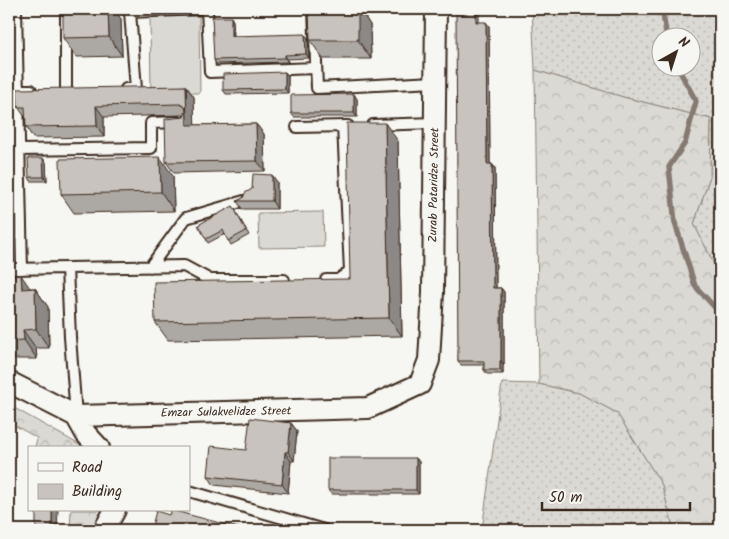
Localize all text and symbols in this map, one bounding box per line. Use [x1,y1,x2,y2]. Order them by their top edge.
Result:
north arrow [652,28,702,78]
text: N [673,31,694,54]
street label: Zurab Pataridze Street [423,127,445,243]
street label: Emzar Sulakvelidze Street [160,401,292,423]
legend [28,446,190,512]
text: Road [72,456,103,480]
scale bar [542,479,689,511]
text: Building [72,480,122,504]
text: 50 m [549,486,583,510]

